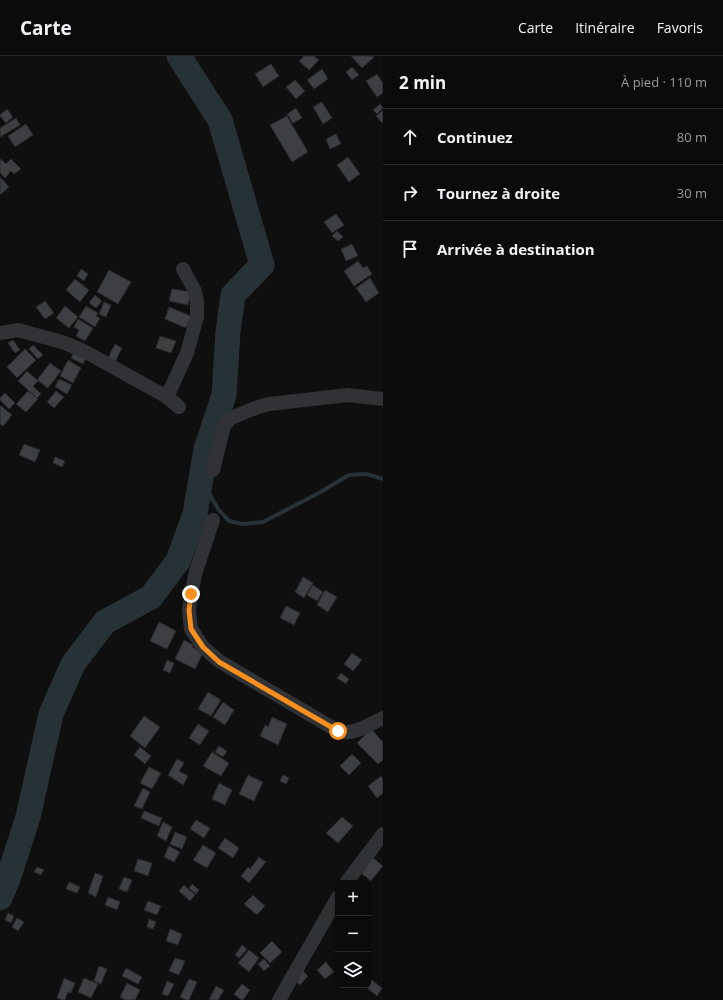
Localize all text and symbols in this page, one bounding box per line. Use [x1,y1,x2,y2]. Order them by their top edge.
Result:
text: Carte [20,15,72,41]
text: Carte [518,18,553,37]
text: Itinéraire [575,18,635,37]
text: Favoris [657,18,703,37]
text: 2 min [399,71,446,94]
text: À pied · 110 m [621,73,707,91]
icon: ahead [399,126,421,148]
text: Continuez [437,127,513,147]
text: 80 m [677,128,707,146]
icon: right [399,182,421,204]
text: Tournez à droite [437,183,560,203]
text: 30 m [677,184,707,202]
icon: arrive [399,238,421,260]
text: Arrivée à destination [437,239,595,259]
route end [182,585,200,603]
route start [329,722,347,740]
map controls [335,880,371,988]
button: + [335,880,371,916]
button: − [335,916,371,952]
button: layers [335,952,371,988]

